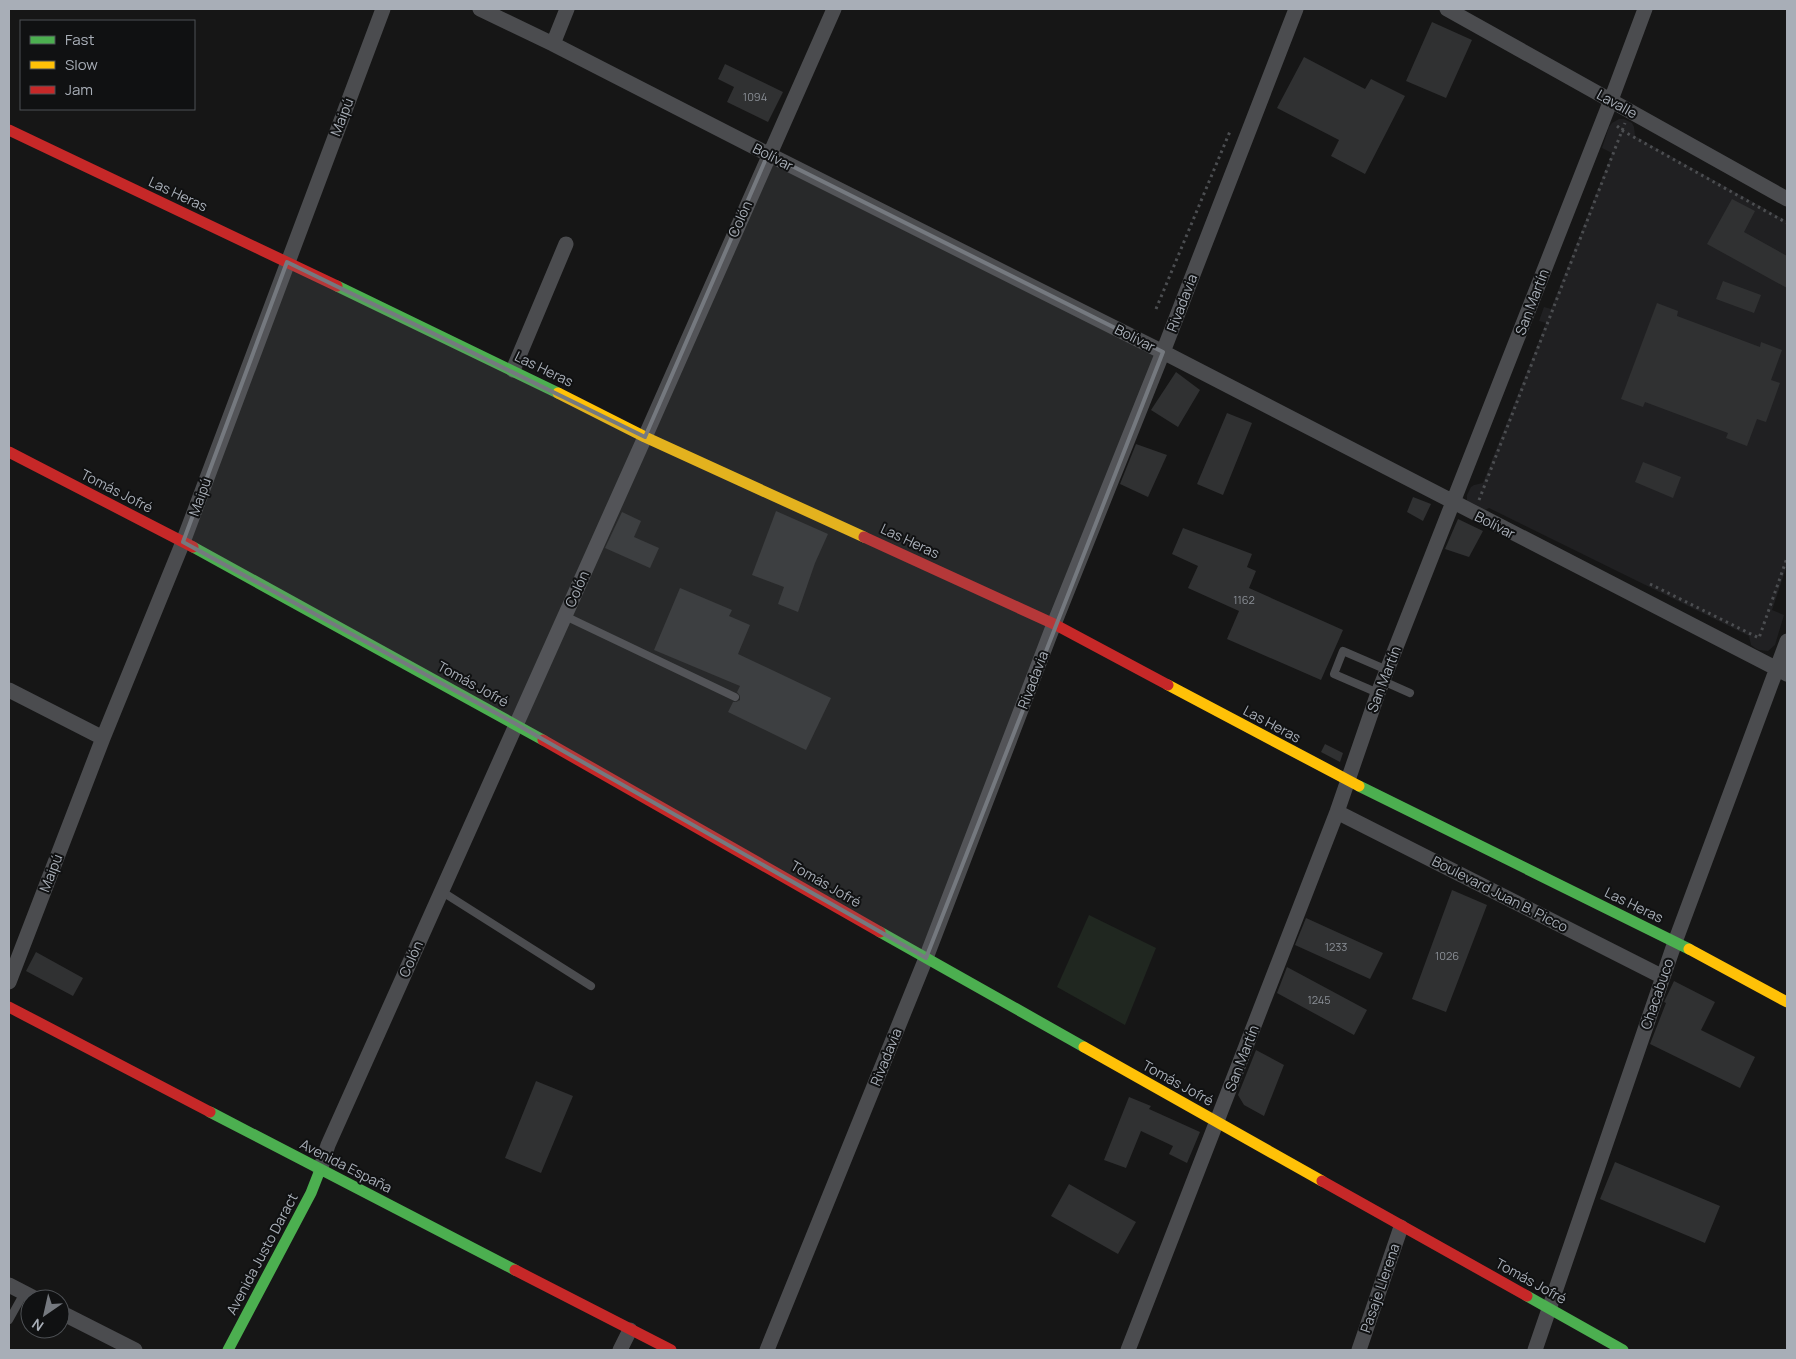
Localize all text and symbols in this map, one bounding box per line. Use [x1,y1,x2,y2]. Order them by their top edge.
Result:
legend [20,20,195,110]
text: Fast [65,29,94,50]
text: Slow [65,54,98,75]
text: Jam [65,79,93,100]
street label: Lavalle [1593,85,1641,122]
house number: 1094 [743,89,767,104]
street label: Maipú [326,95,357,139]
street label: Bolívar [750,138,797,175]
street label: Las Heras [146,172,211,215]
street label: Colón [723,197,756,240]
street label: San Martín [1510,266,1553,338]
street label: Rivadavia [1162,271,1201,334]
street label: Bolívar [1112,319,1159,356]
street label: Las Heras [512,346,577,391]
street label: Tomás Jofré [78,464,156,517]
street label: Maipú [184,475,215,519]
street label: Bolívar [1472,506,1519,543]
street label: Las Heras [878,519,943,562]
street label: Colón [560,567,593,610]
house number: 1162 [1233,592,1255,607]
street label: San Martín [1362,643,1405,715]
street label: Rivadavia [1013,648,1052,711]
street label: Tomás Jofré [434,656,512,711]
street label: Las Heras [1240,700,1304,747]
street label: Maipú [35,851,66,895]
street label: Boulevard Juan B. Picco [1429,851,1571,936]
street label: Tomás Jofré [788,856,865,911]
street label: Las Heras [1602,882,1667,927]
street label: Colón [394,937,427,980]
house number: 1233 [1325,939,1347,954]
house number: 1026 [1435,948,1459,963]
street label: Chacabuco [1635,956,1678,1032]
house number: 1245 [1307,992,1331,1007]
street label: San Martín [1220,1022,1263,1094]
street label: Rivadavia [865,1025,906,1088]
street label: Tomás Jofré [1139,1055,1217,1110]
street label: Avenida España [297,1134,396,1197]
street label: Avenida Justo Daract [221,1189,302,1318]
street label: Pasaje Llerena [1355,1241,1404,1335]
street label: Tomás Jofré [1492,1253,1570,1308]
north arrow [20,1289,70,1339]
text: N [28,1315,47,1336]

